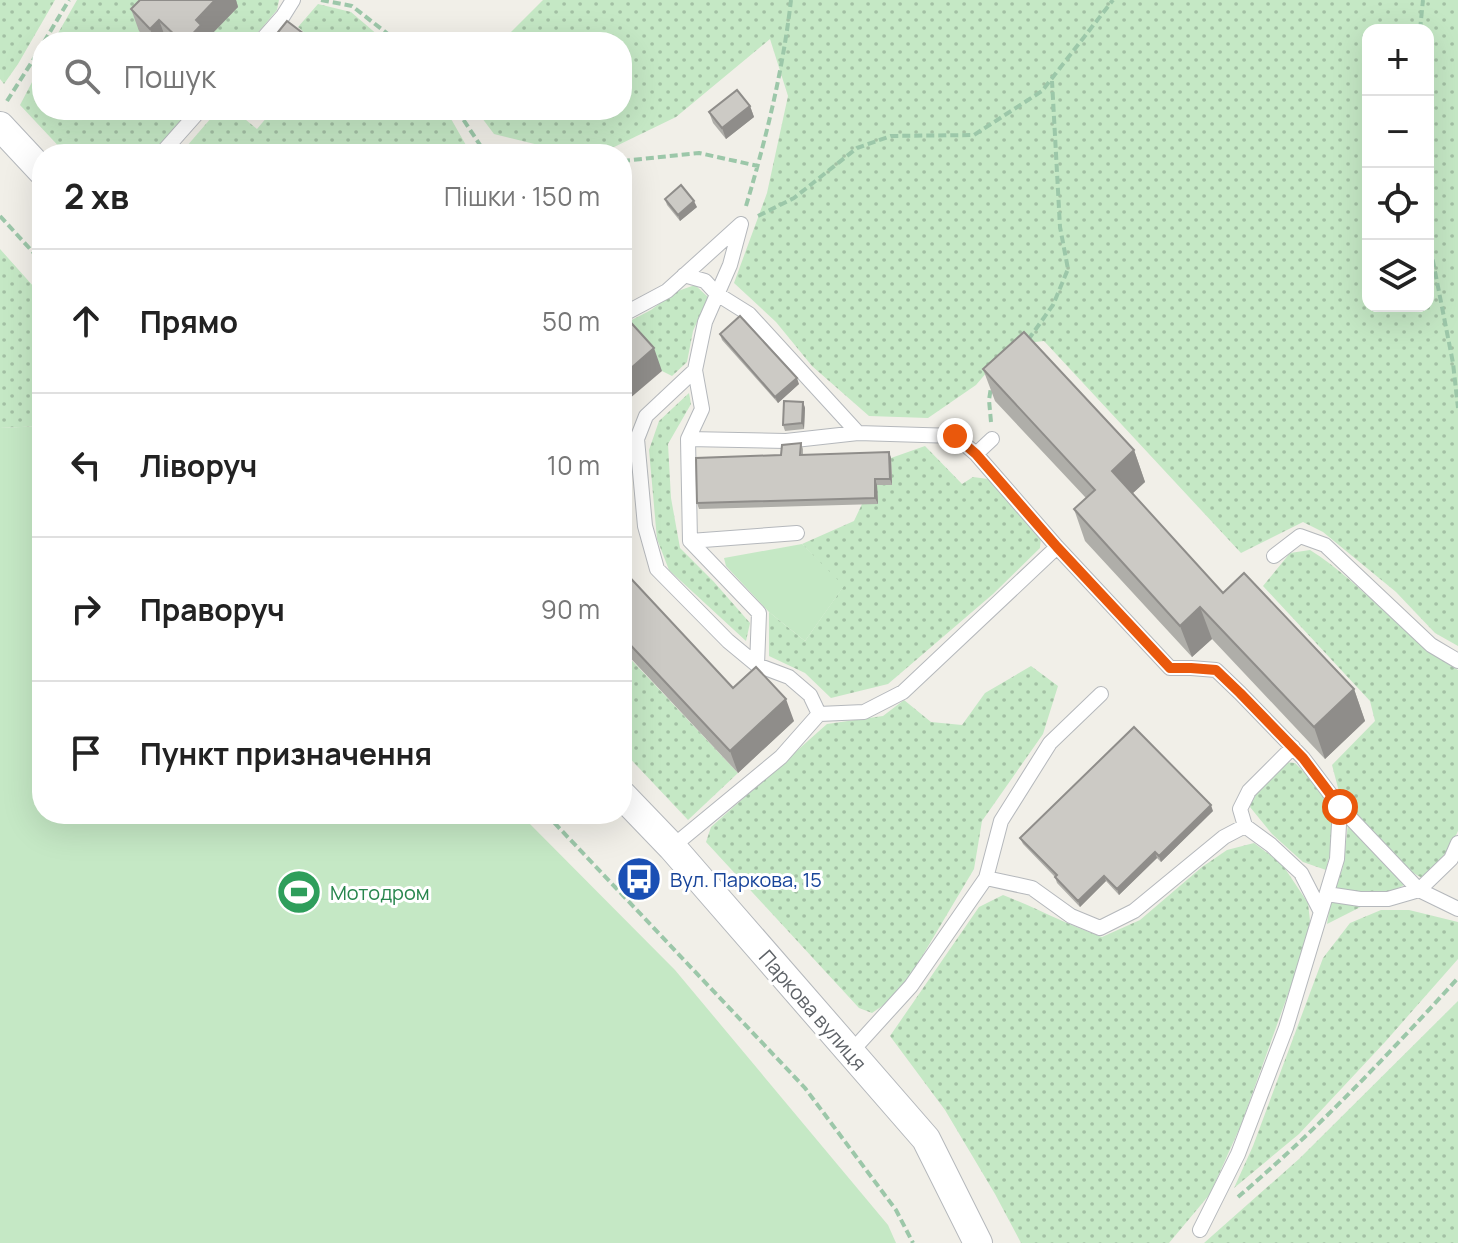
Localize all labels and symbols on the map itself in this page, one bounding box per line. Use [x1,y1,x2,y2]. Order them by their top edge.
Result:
route end [937,418,973,454]
route start [1322,789,1358,825]
bus stop icon: Вул. Паркова, 15 [615,855,663,903]
place label: Вул. Паркова, 15 [670,866,822,893]
sports icon: Мотодром [275,868,323,916]
place label: Мотодром [330,879,430,906]
street label: Паркова вулиця [753,944,873,1076]

